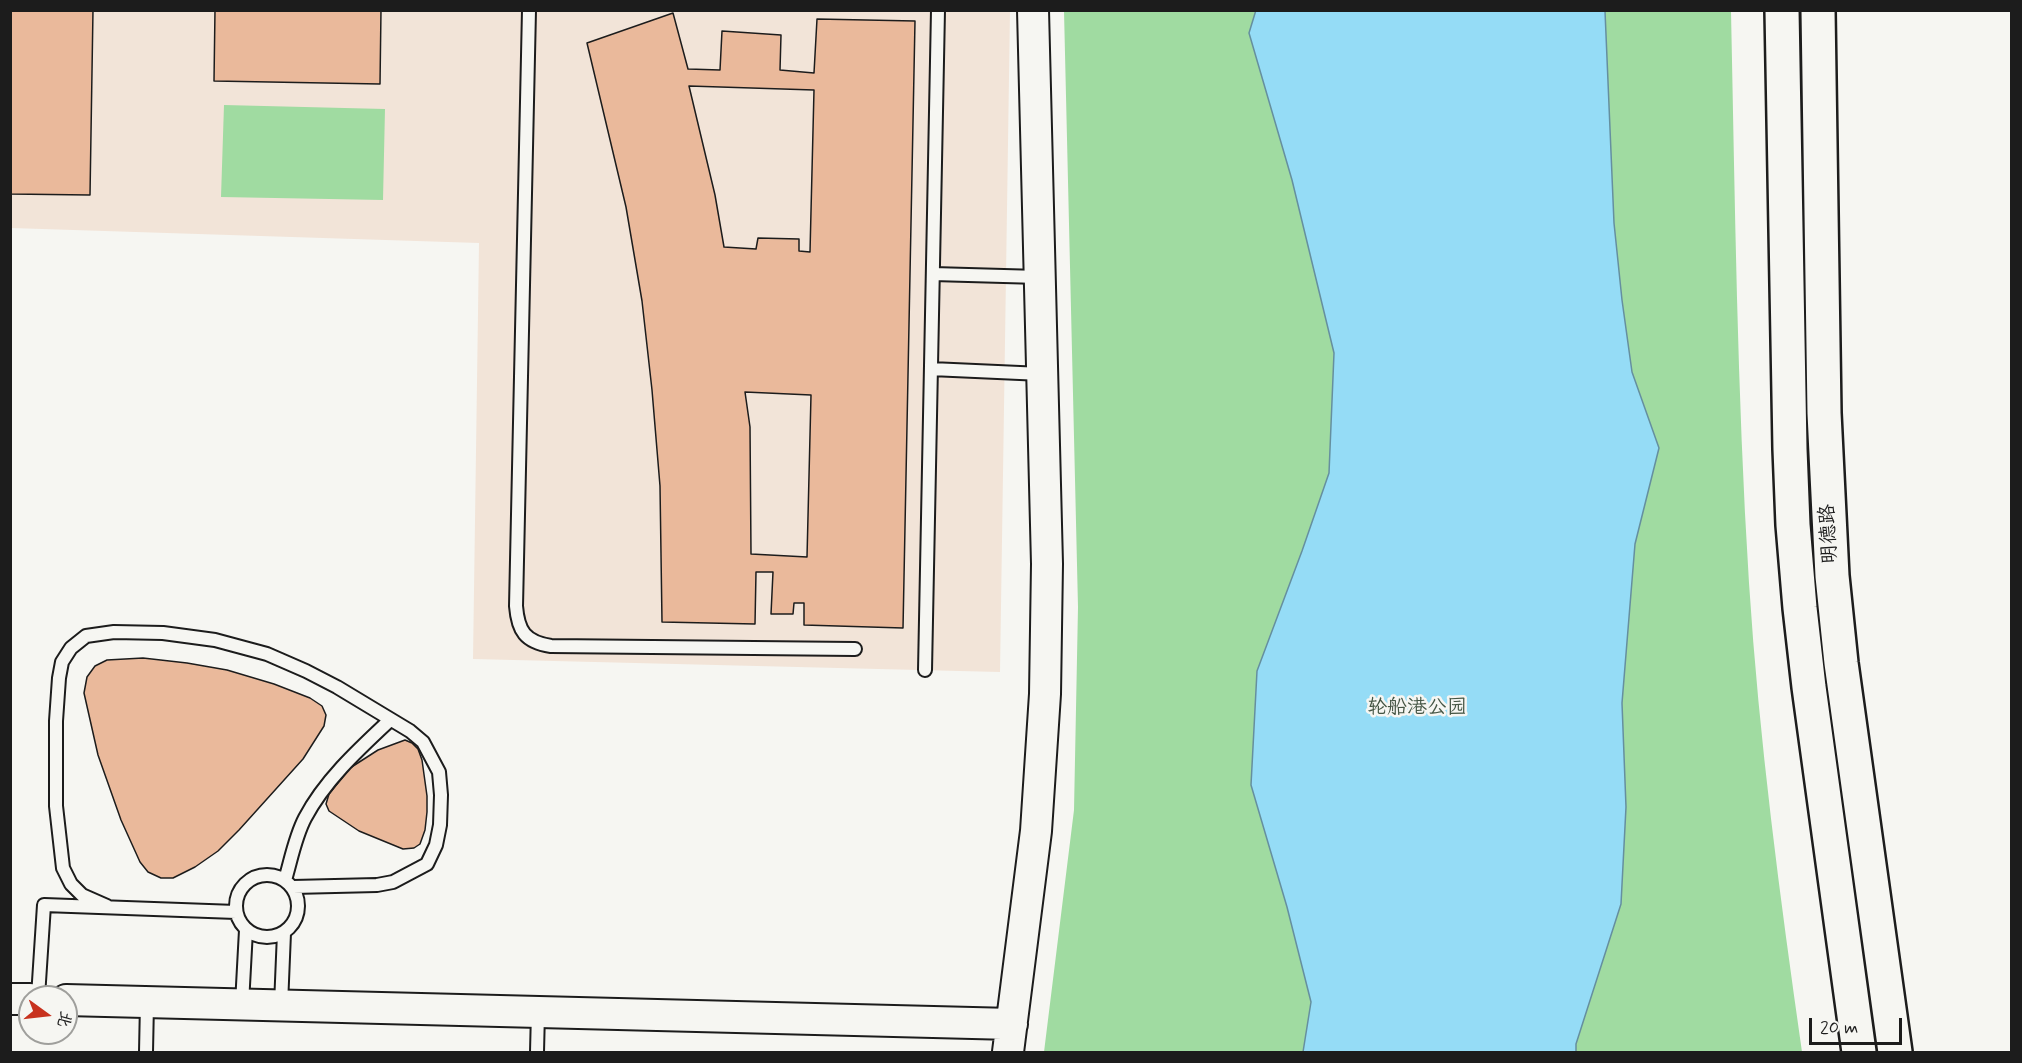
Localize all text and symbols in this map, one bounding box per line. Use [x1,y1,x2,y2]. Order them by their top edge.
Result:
street label: 明德路 [1816,503,1844,565]
park label: 轮船港公园 [1367,697,1467,721]
north arrow [18,985,78,1045]
scale bar [1812,1006,1905,1044]
text: 北 [52,1009,76,1030]
text: 20 m [1820,1016,1858,1040]

